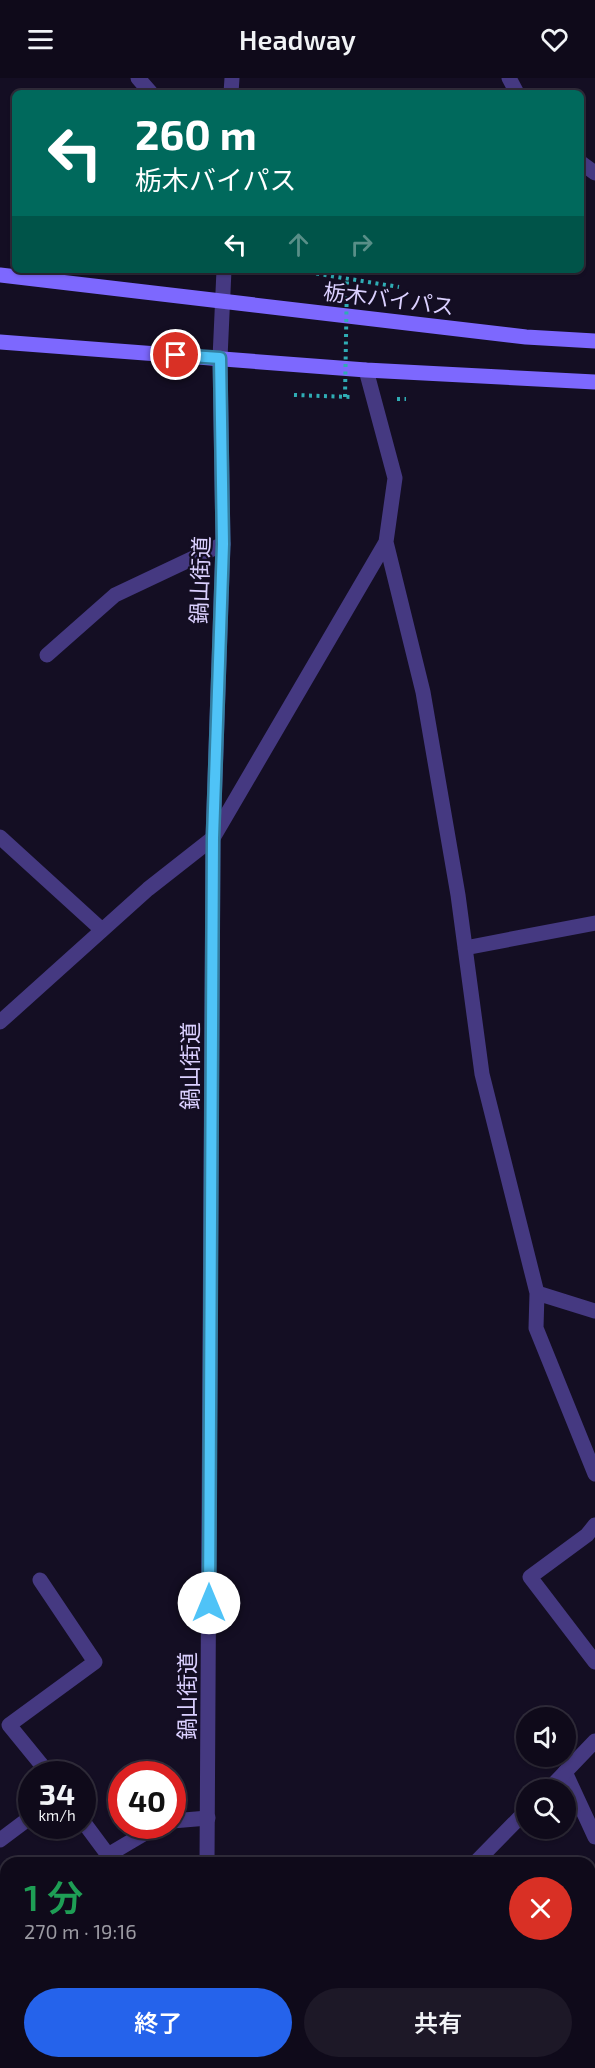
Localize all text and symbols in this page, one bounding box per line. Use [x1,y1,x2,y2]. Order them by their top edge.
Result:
icon: menu [24,23,57,56]
text: Headway [239,23,356,55]
icon: heart [538,23,571,56]
text: 260 m [135,108,257,158]
icon: left [36,114,114,192]
text: 栃木バイパス [135,163,296,195]
icon: left [219,228,252,261]
icon: ahead [282,228,315,261]
icon: right [345,228,378,261]
street label: 栃木バイパス [322,277,456,319]
pin [150,329,201,380]
icon: arrive [159,338,192,371]
street label: 鍋山街道 [184,536,214,624]
street label: 鍋山街道 [176,1022,202,1110]
position arrow [177,1571,241,1635]
street label: 鍋山街道 [173,1652,199,1740]
map controls [516,1707,576,1839]
button: sound [516,1707,576,1767]
speed limit sign: 40 [108,1761,186,1839]
text: 34 [39,1775,75,1811]
button: search [516,1779,576,1839]
text: km/h [38,1806,76,1824]
text: 1 分 [24,1875,83,1918]
button: close [509,1877,572,1940]
text: 270 m · 19:16 [24,1919,137,1943]
button: 終了 [24,1988,292,2057]
button: 共有 [304,1988,572,2057]

